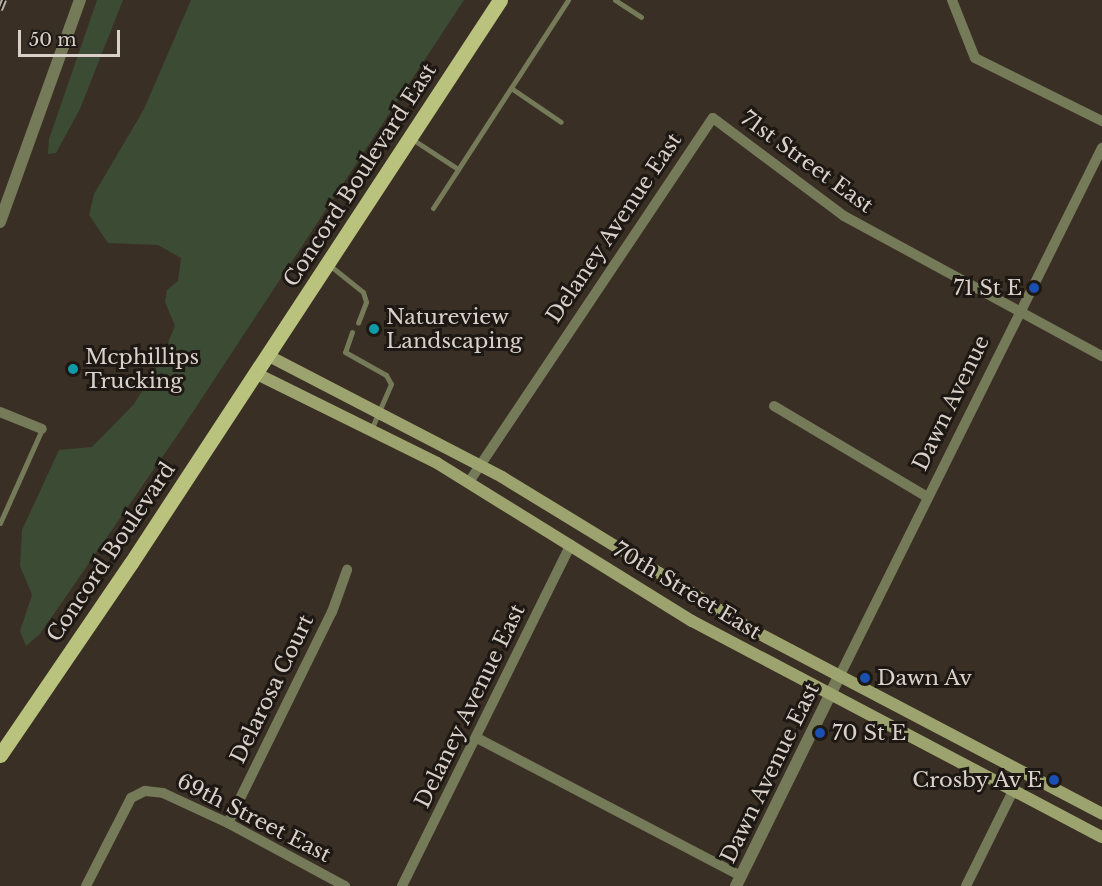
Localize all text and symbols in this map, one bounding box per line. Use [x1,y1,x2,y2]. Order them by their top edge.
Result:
scale bar [21,18,123,56]
text: 50 m [29,29,77,51]
street label: Concord Boulevard East [278,59,442,291]
street label: 71st Street East [736,106,878,218]
street label: Delaney Avenue East [541,128,687,328]
place label: 71 St E [953,275,1022,301]
marker: 71 St E [1027,281,1041,295]
place label: Natureview Landscaping [386,304,522,354]
marker: Natureview Landscaping [367,322,381,336]
street label: Dawn Avenue [907,331,995,475]
place label: Mcphillips Trucking [85,344,199,394]
marker: Mcphillips Trucking [66,362,80,376]
street label: Concord Boulevard [42,458,180,646]
street label: 70th Street East [609,537,765,645]
street label: Delaney Avenue East [409,599,531,813]
street label: Delarosa Court [225,611,319,767]
place label: Dawn Av [877,665,973,691]
marker: Dawn Av [858,671,872,685]
street label: Dawn Avenue East [715,678,825,868]
place label: 70 St E [832,720,906,746]
marker: 70 St E [813,726,827,740]
place label: Crosby Av E [910,767,1042,793]
street label: 69th Street East [173,768,335,868]
marker: Crosby Av E [1047,773,1061,787]

